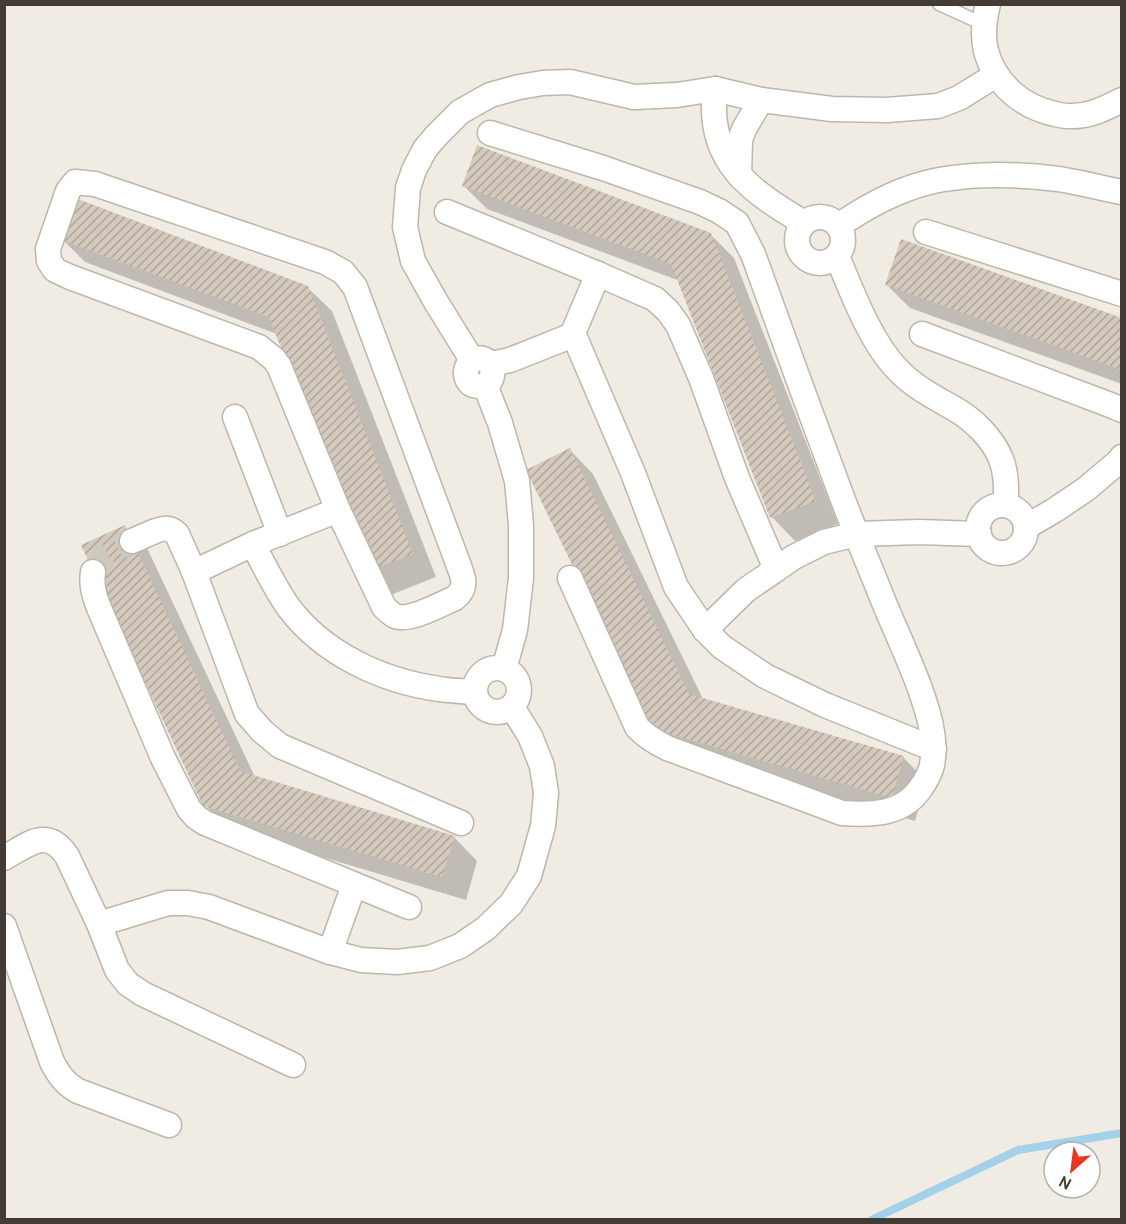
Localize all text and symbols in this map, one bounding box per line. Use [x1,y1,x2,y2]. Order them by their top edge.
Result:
north arrow [1042,1140,1102,1200]
text: N [1056,1172,1075,1194]

